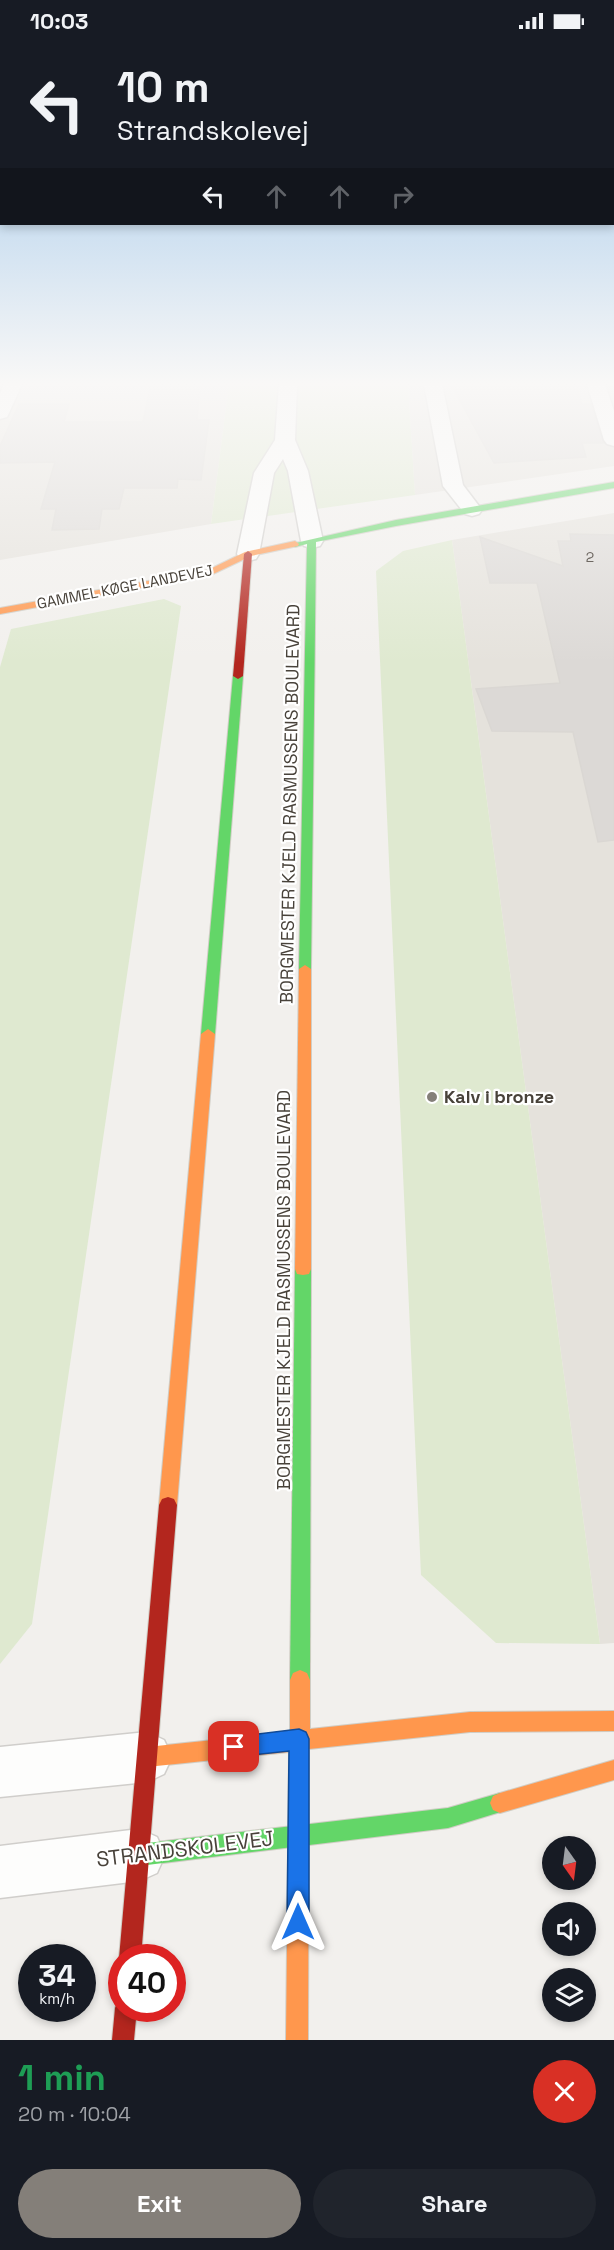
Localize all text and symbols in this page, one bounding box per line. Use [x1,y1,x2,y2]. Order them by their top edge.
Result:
text: 10:03 [30,7,88,35]
text: 10 m [117,61,210,114]
icon: left [18,66,96,144]
text: Strandskolevej [117,113,309,148]
icon: left [197,180,230,213]
icon: ahead [260,180,293,213]
icon: ahead [323,180,356,213]
icon: right [386,180,419,213]
house number: 2 [586,548,594,566]
street label: GAMMEL KØGE LANDEVEJ [35,560,215,613]
street label: BORGMESTER KJELD RASMUSSENS BOULEVARD [275,604,304,1004]
place label: Kalv i bronze [444,1085,554,1108]
street label: BORGMESTER KJELD RASMUSSENS BOULEVARD [272,1090,295,1490]
marker: Kalv i bronze [425,1090,439,1104]
pin [208,1721,259,1772]
icon: arrive [217,1730,250,1763]
street label: STRANDSKOLEVEJ [95,1824,275,1873]
north arrow [542,1836,596,1890]
map controls [542,1836,596,2022]
position arrow [266,1890,330,1954]
button: sound [542,1902,596,1956]
speed limit sign: 40 [108,1944,186,2022]
text: 34 [38,1956,76,1995]
button: layers [542,1968,596,2022]
text: km/h [39,1989,75,2008]
text: 1 min [18,2055,106,2101]
button: close [533,2060,596,2123]
text: 20 m · 10:04 [18,2101,131,2127]
button: Exit [18,2169,301,2238]
button: Share [313,2169,596,2238]

